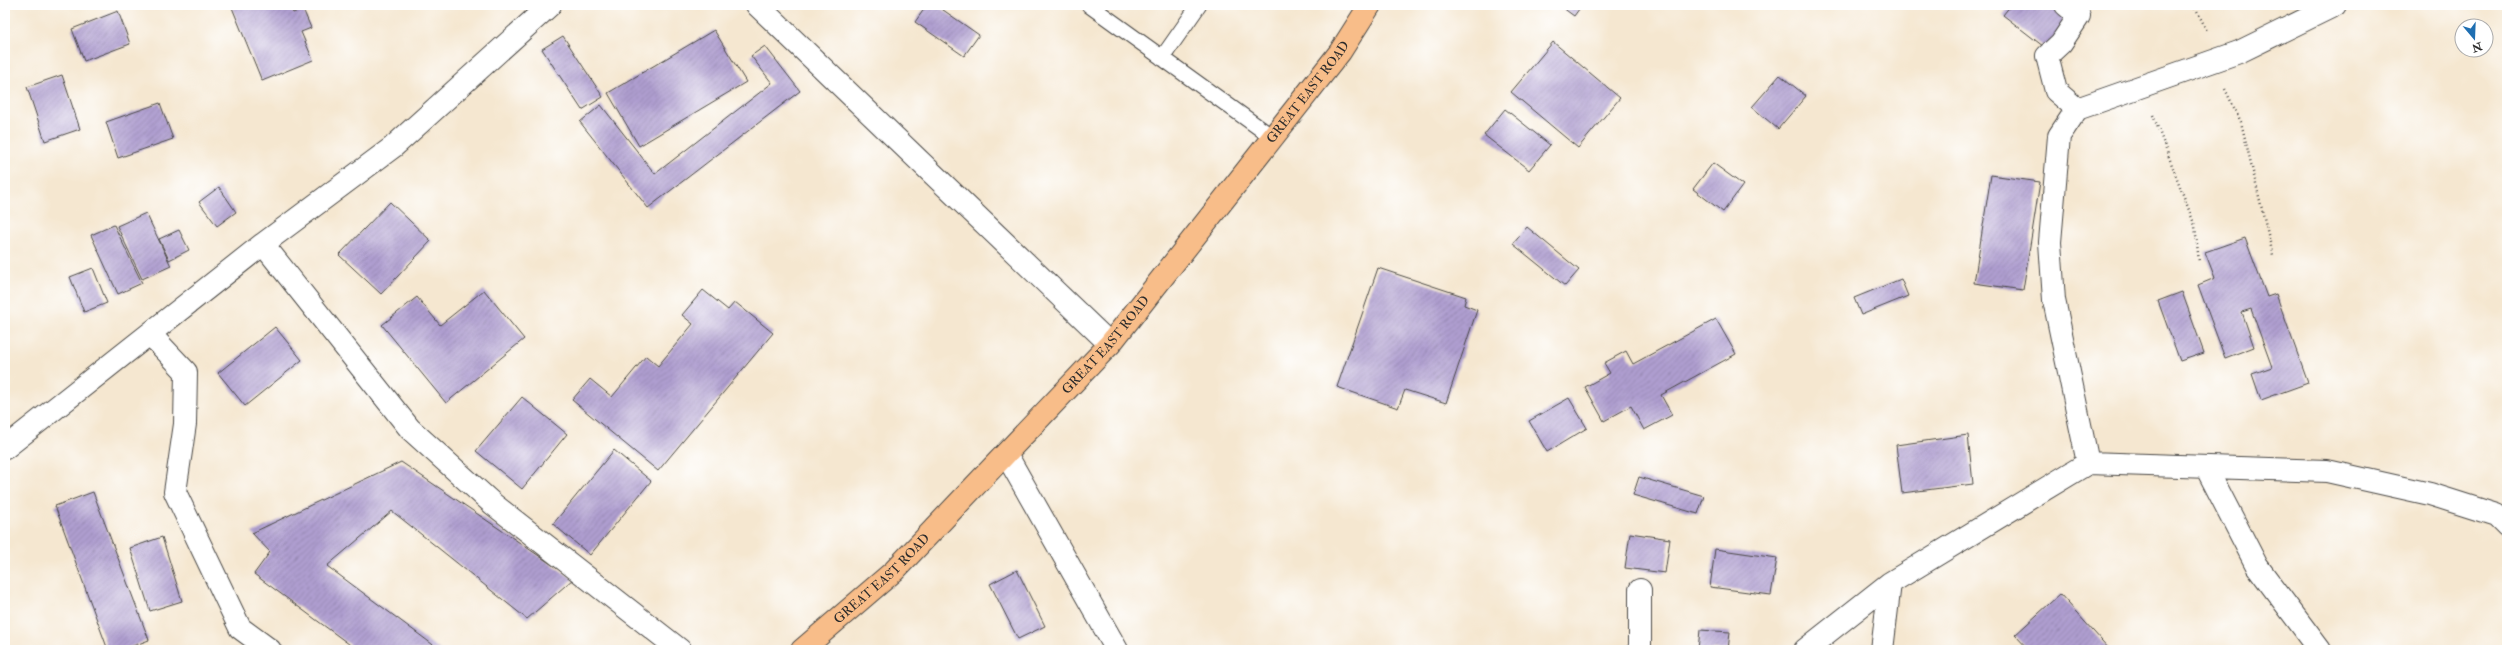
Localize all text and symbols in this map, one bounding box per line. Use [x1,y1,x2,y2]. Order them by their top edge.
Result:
north arrow [2454,18,2494,58]
street label: GREAT EAST ROAD [1263,38,1353,147]
text: N [2469,39,2485,55]
street label: GREAT EAST ROAD [1058,293,1153,398]
street label: GREAT EAST ROAD [830,530,933,627]

